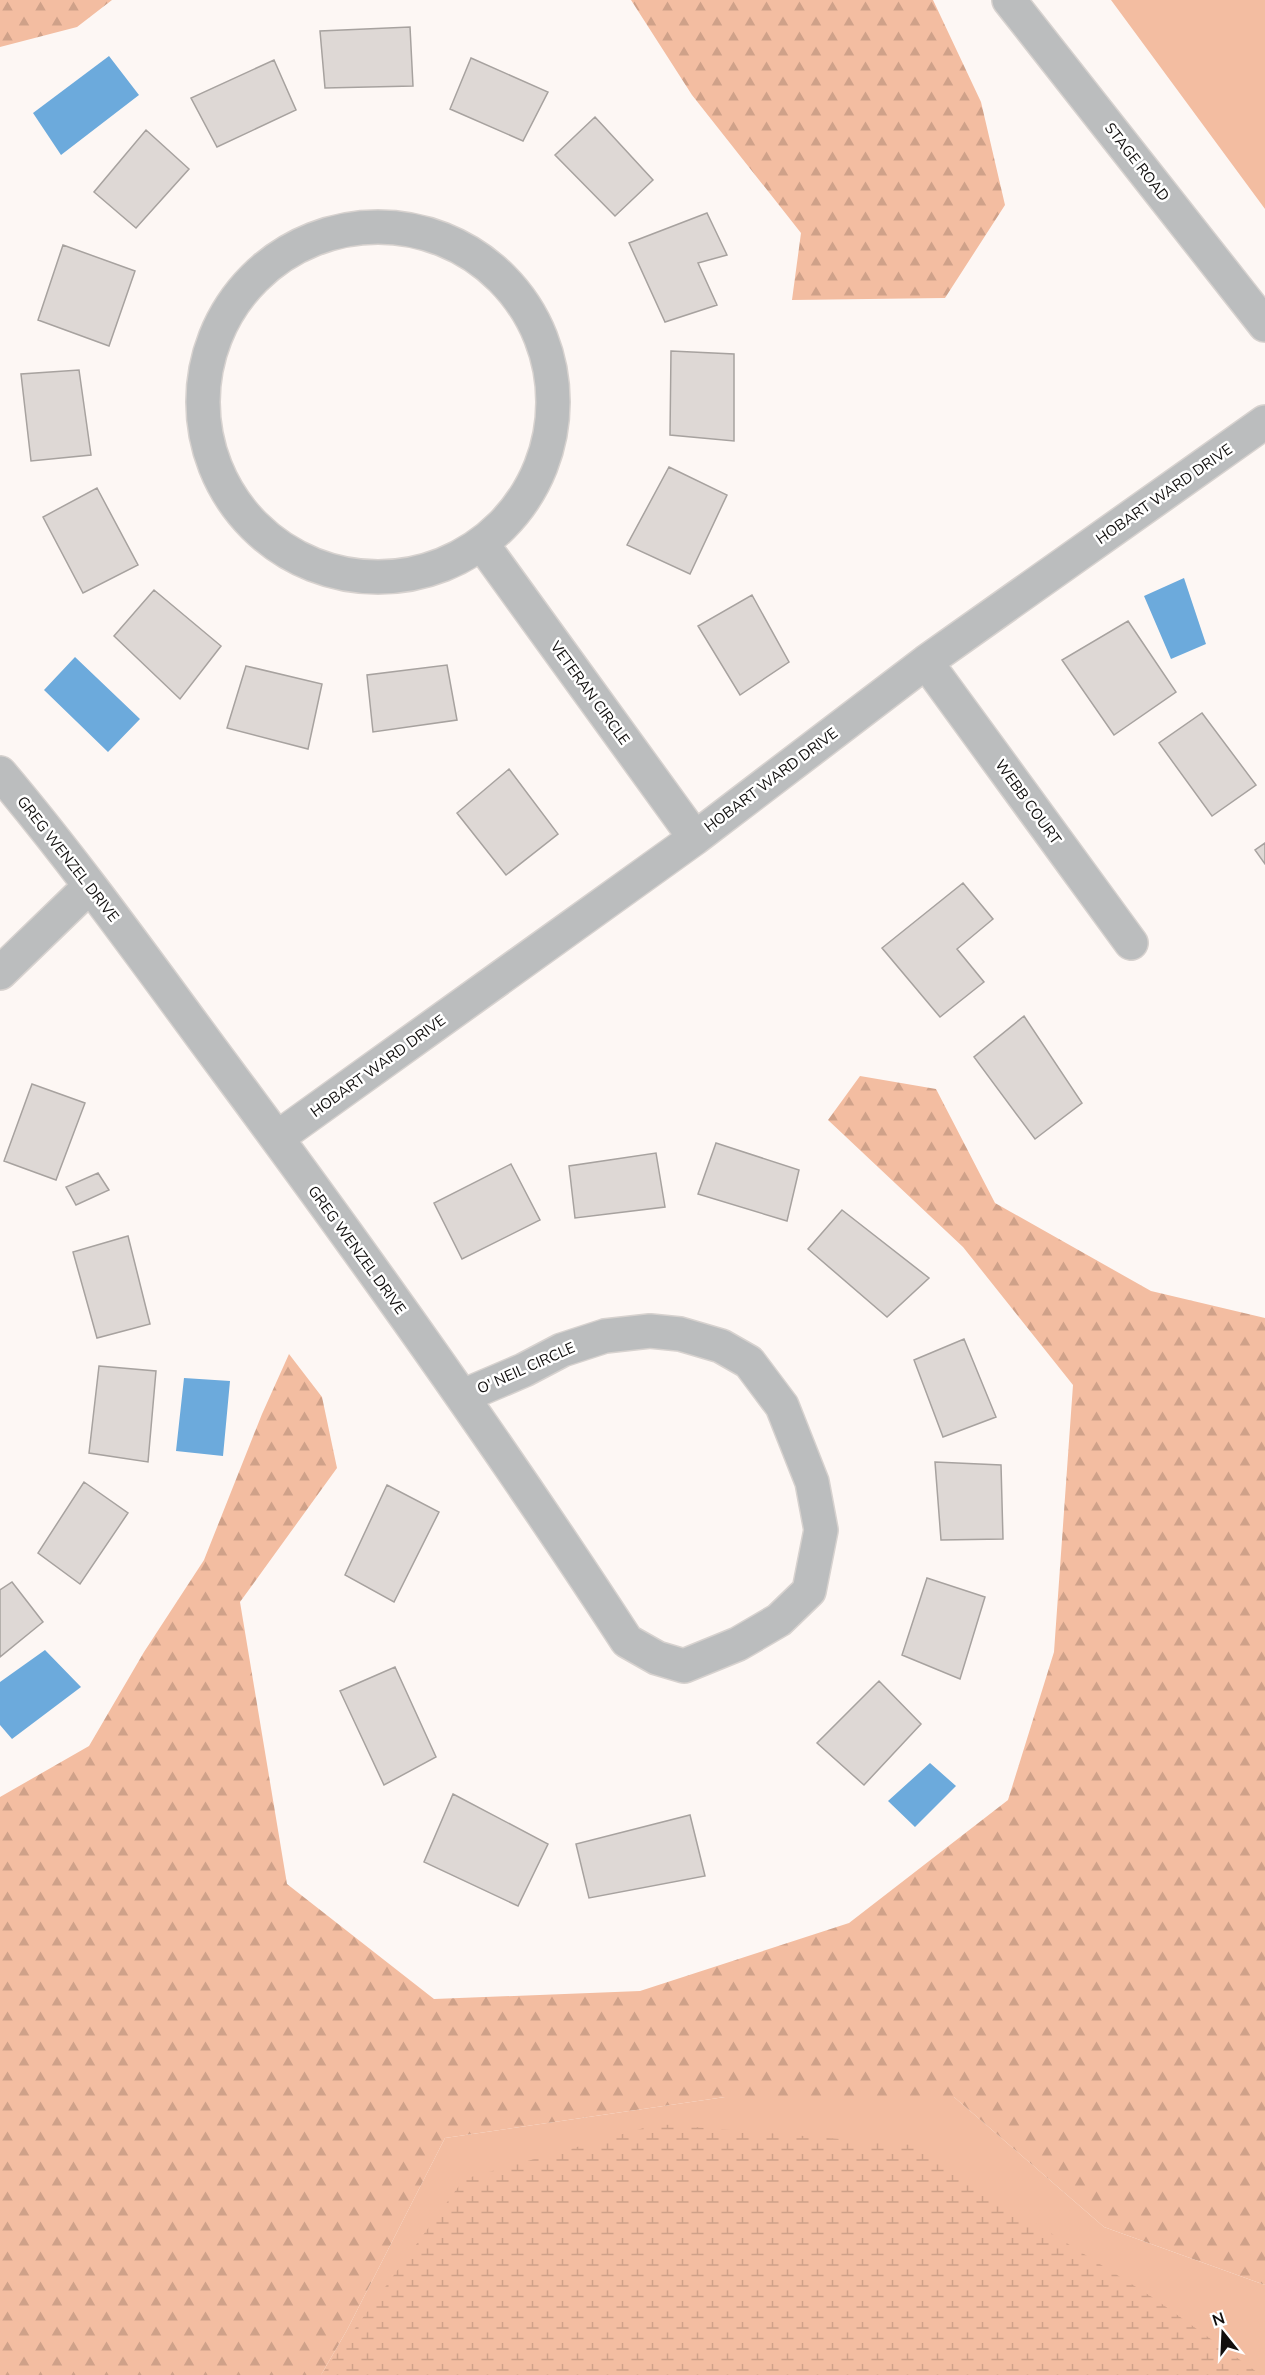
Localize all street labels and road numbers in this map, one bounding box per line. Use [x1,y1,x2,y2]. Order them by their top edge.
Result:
street label: STAGE ROAD [1100,119,1174,205]
street label: HOBART WARD DRIVE [1092,439,1236,549]
street label: VETERAN CIRCLE [545,636,634,749]
street label: HOBART WARD DRIVE [700,723,842,837]
street label: WEBB COURT [990,756,1066,848]
street label: GREG WENZEL DRIVE [13,792,123,926]
street label: HOBART WARD DRIVE [306,1010,450,1122]
street label: GREG WENZEL DRIVE [304,1182,410,1318]
street label: O' NEIL CIRCLE [474,1337,578,1399]

